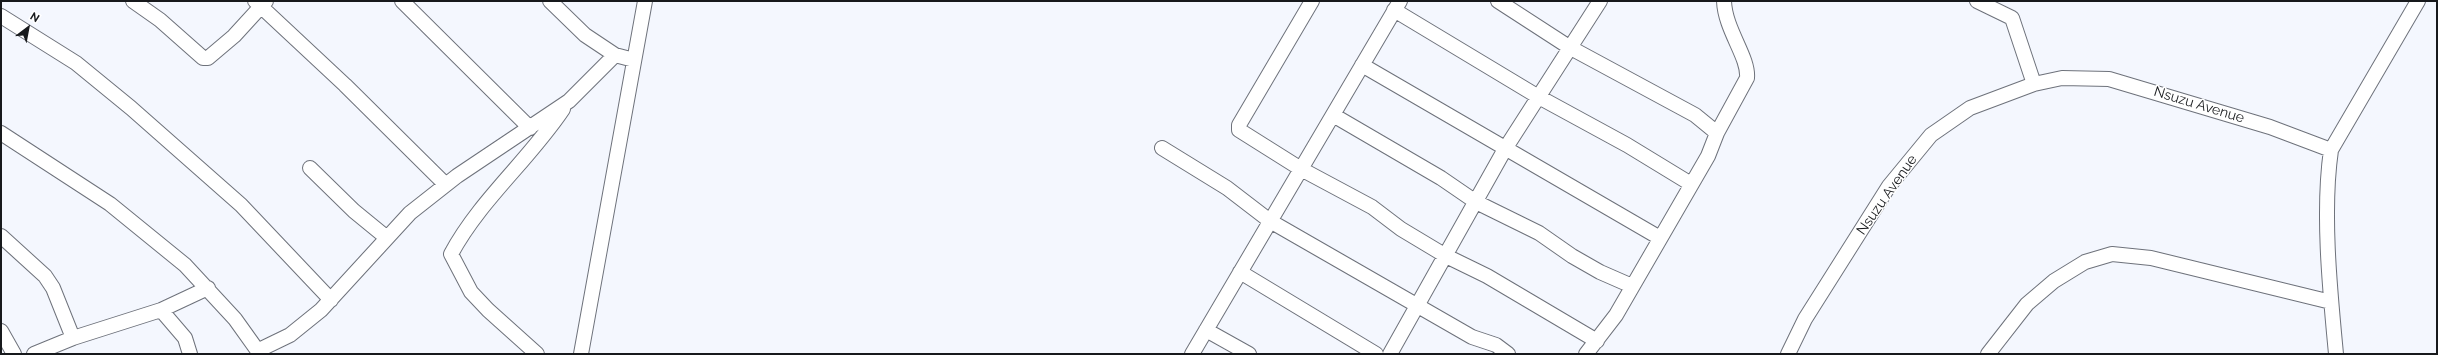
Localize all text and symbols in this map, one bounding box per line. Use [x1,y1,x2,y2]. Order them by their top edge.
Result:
north arrow [8,8,48,48]
text: N [28,10,42,25]
street label: Nsuzu Avenue [2152,83,2246,127]
street label: Nsuzu Avenue [1853,152,1921,238]

